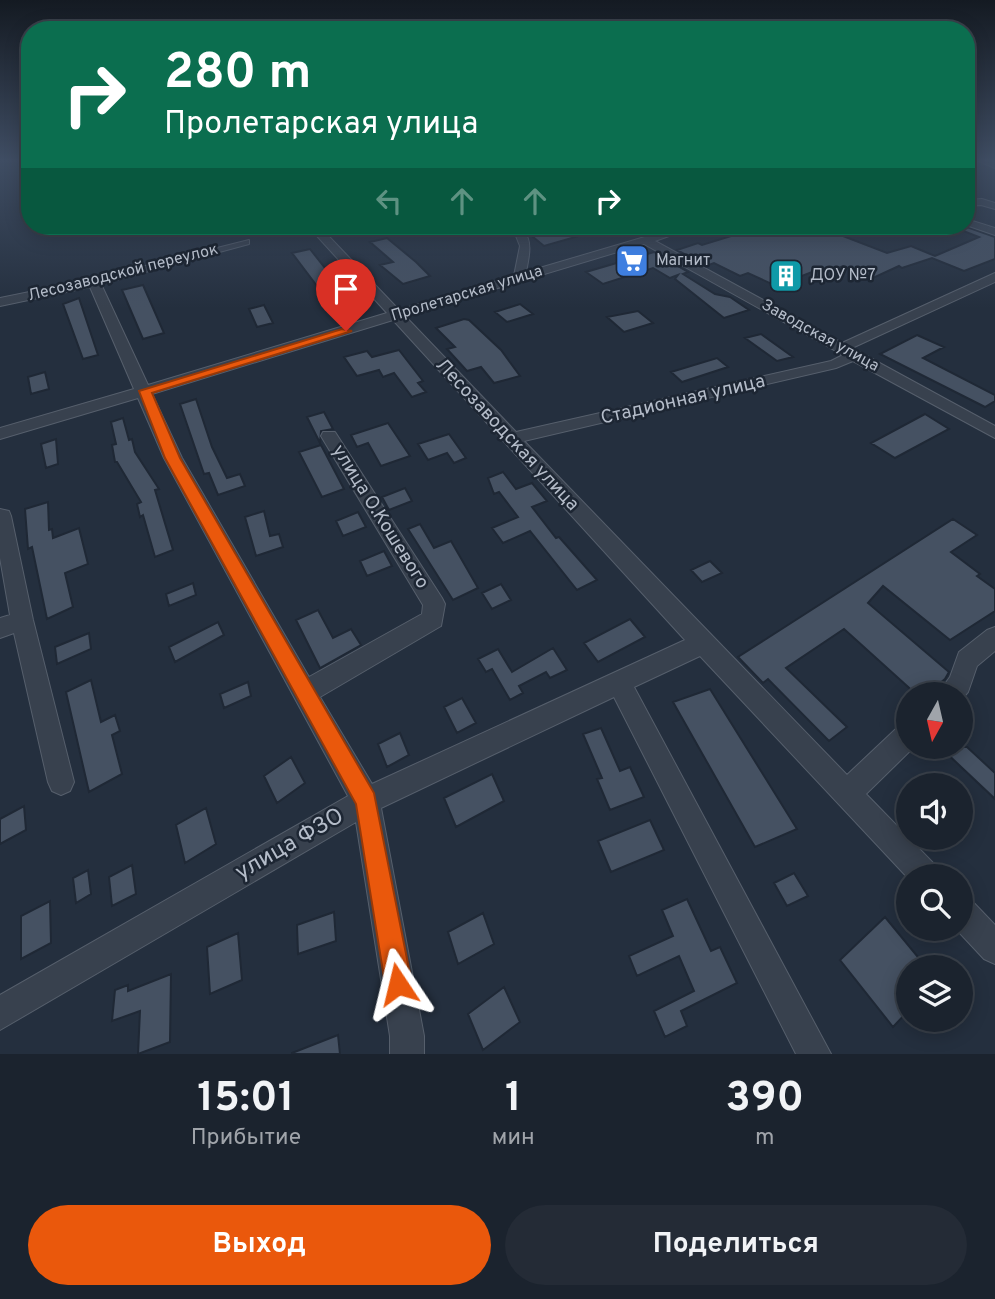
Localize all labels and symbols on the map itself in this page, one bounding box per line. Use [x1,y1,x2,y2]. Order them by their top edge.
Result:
street label: Лесозаводской переулок [26,240,220,306]
supermarket icon: Магнит [613,242,651,280]
place label: Магнит [656,251,710,271]
building icon: ДОУ №7 [767,257,805,295]
pin [316,259,376,331]
street label: Пролетарская улица [389,261,545,327]
place label: ДОУ №7 [810,266,876,286]
street label: Заводская улица [758,295,882,377]
street label: Лесозаводская улица [430,354,584,516]
street label: Стадионная улица [598,369,768,431]
street label: улица О.Кошевого [326,441,434,593]
north arrow [896,682,973,760]
street label: улица ФЗО [231,802,349,888]
position arrow [361,947,435,1021]

